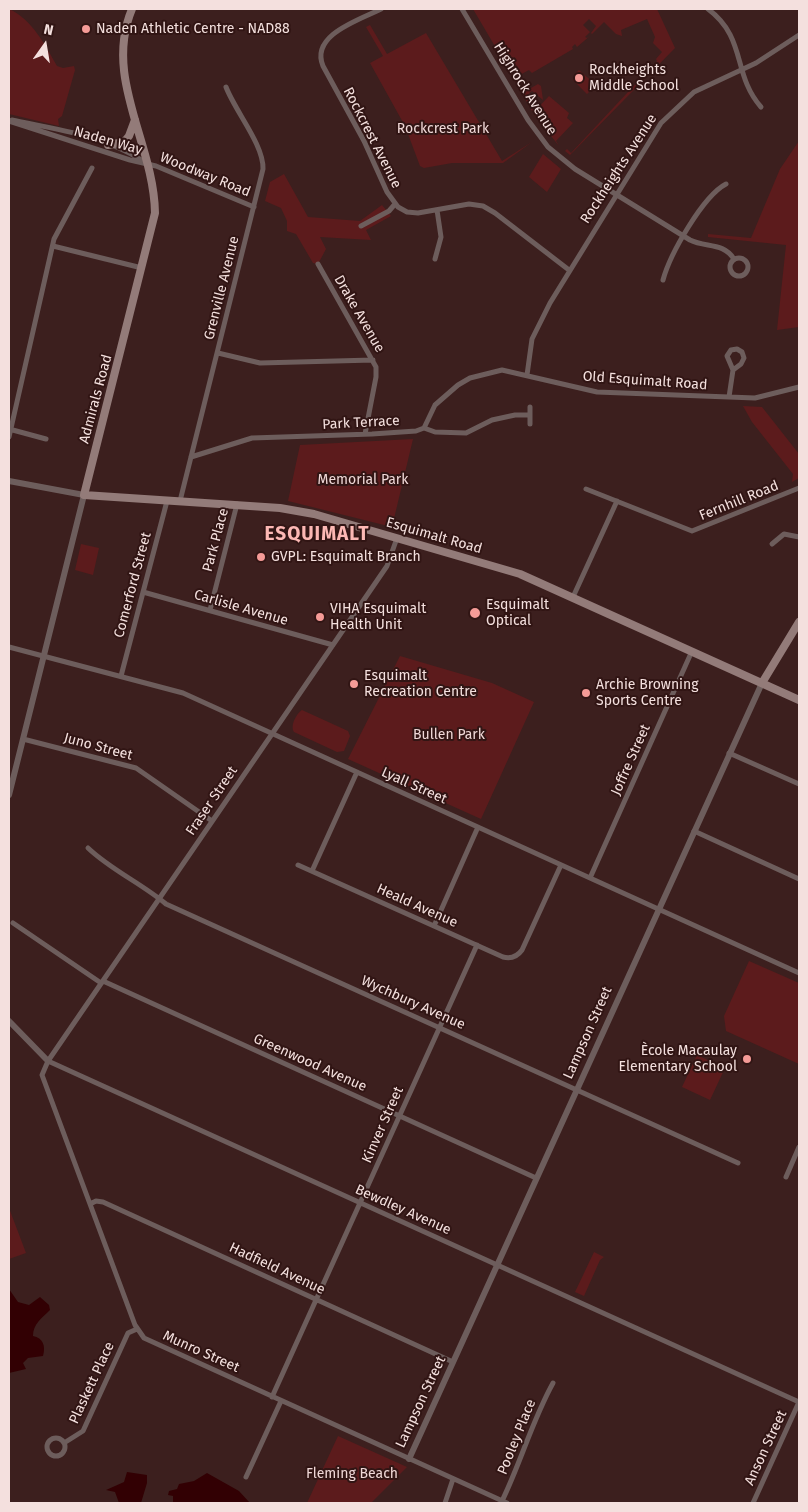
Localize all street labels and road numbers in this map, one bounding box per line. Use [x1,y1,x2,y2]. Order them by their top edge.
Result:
street label: Highrock Avenue [490,40,560,138]
street label: Rockcrest Avenue [339,85,405,191]
street label: Rockheights Avenue [577,111,661,227]
street label: Naden Way [72,123,144,159]
street label: Woodway Road [157,149,253,201]
street label: Grenville Avenue [201,234,243,342]
street label: Drake Avenue [330,272,388,356]
street label: Admirals Road [76,353,116,445]
street label: Old Esquimalt Road [582,368,708,394]
street label: Park Terrace [322,413,400,433]
street label: Fernhill Road [697,477,781,525]
street label: Park Place [199,506,233,574]
street label: Esquimalt Road [384,514,484,558]
street label: Comerford Street [111,530,155,640]
street label: Carlisle Avenue [192,587,290,629]
street label: Joffre Street [608,722,654,798]
street label: Juno Street [62,730,134,764]
street label: Fraser Street [183,763,241,839]
street label: Lyall Street [379,764,449,808]
street label: Heald Avenue [374,881,460,931]
street label: Wychbury Avenue [358,973,468,1033]
street label: Lampson Street [560,984,616,1082]
street label: Greenwood Avenue [251,1030,369,1096]
street label: Kinver Street [359,1084,407,1166]
street label: Bewdley Avenue [352,1181,454,1239]
street label: Hadfield Avenue [226,1239,328,1299]
street label: Munro Street [160,1328,242,1376]
street label: Plaskett Place [66,1339,118,1427]
street label: Lampson Street [392,1353,450,1451]
street label: Pooley Place [494,1397,540,1477]
street label: Anson Street [741,1408,791,1488]

